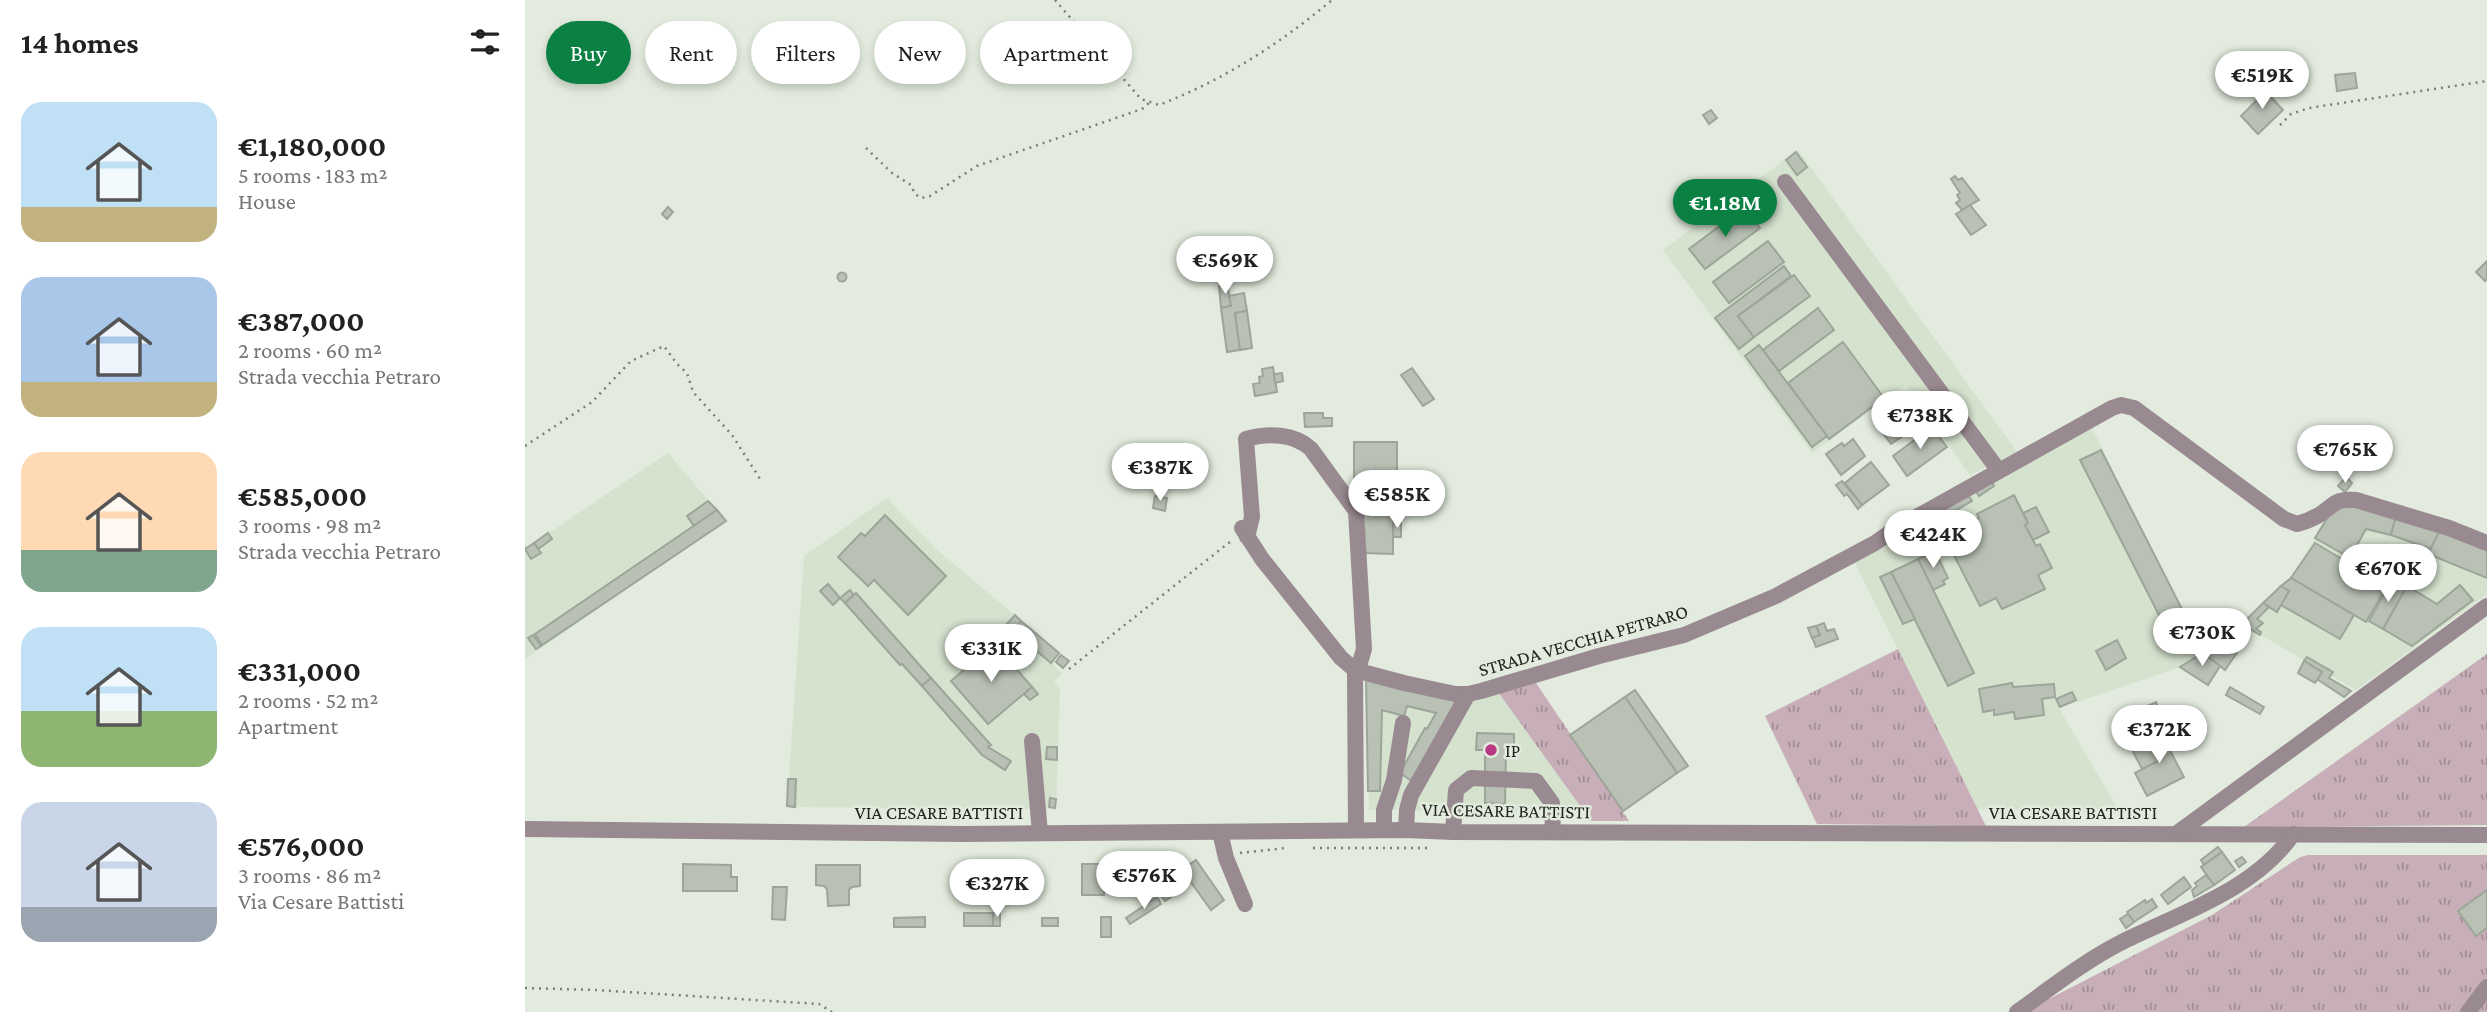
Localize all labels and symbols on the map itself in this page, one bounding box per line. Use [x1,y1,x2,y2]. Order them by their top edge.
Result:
pin: €519K [2213,52,2311,111]
pin: €1.18M [1668,180,1782,239]
pin: €569K [1176,236,1274,296]
pin: €738K [1871,392,1969,451]
pin: €765K [2296,426,2394,485]
pin: €387K [1111,444,1209,503]
pin: €585K [1348,470,1446,530]
pin: €424K [1884,510,1982,570]
pin: €670K [2339,544,2437,604]
street label: STRADA VECCHIA PETRARO [1476,601,1690,680]
pin: €730K [2153,608,2251,668]
pin: €331K [942,624,1040,684]
pin: €372K [2110,706,2208,765]
place label: IP [1505,740,1520,761]
marker: IP [1483,742,1499,758]
street label: VIA CESARE BATTISTI [1422,799,1590,822]
street label: VIA CESARE BATTISTI [855,802,1023,823]
street label: VIA CESARE BATTISTI [1989,802,2157,823]
pin: €576K [1095,852,1193,911]
pin: €327K [948,860,1046,919]

